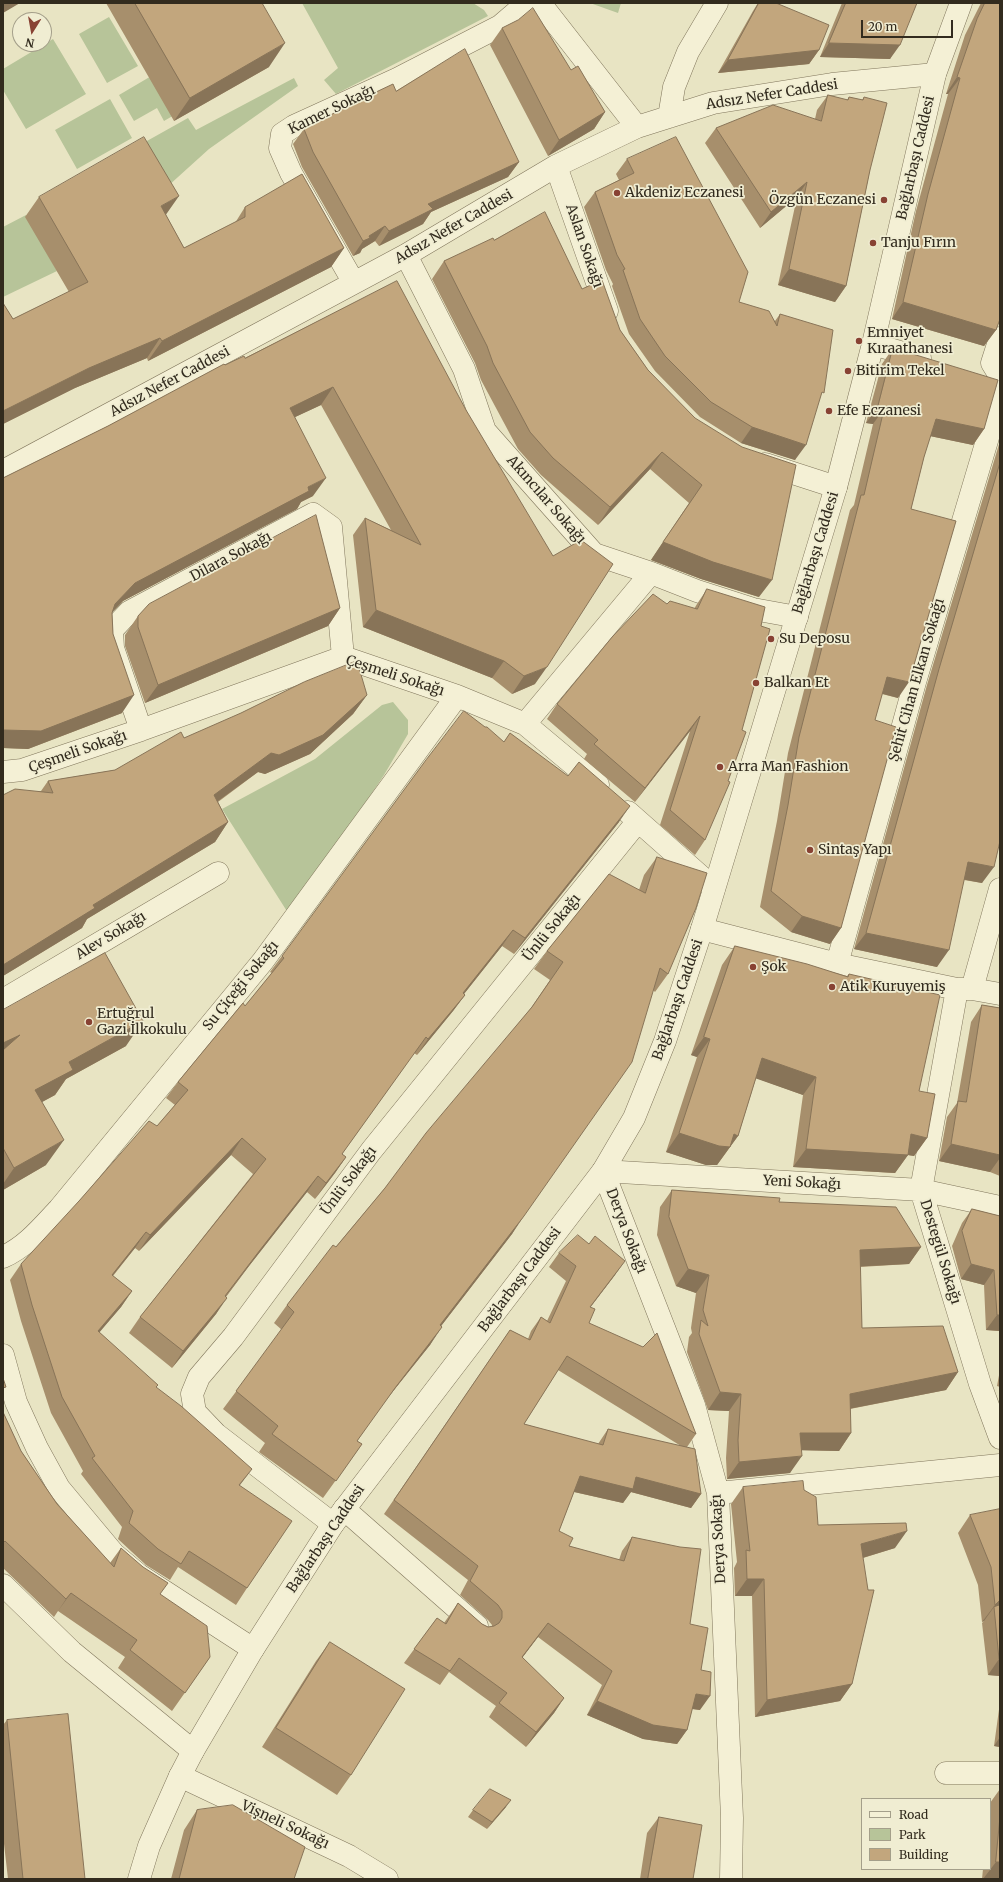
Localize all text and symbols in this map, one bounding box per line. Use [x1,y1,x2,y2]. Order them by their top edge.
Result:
north arrow [12,12,52,52]
scale bar [863,12,955,38]
text: 20 m [868,19,897,34]
text: N [24,35,36,51]
street label: Adsız Nefer Caddesi [705,76,839,114]
street label: Kamer Sokağı [286,82,378,138]
street label: Bağlarbaşı Caddesi [894,94,938,222]
place label: Akdeniz Eczanesi [625,185,744,201]
street label: Adsız Nefer Caddesi [392,186,516,268]
marker: Akdeniz Eczanesi [612,188,622,198]
place label: Özgün Eczanesi [769,192,876,208]
marker: Özgün Eczanesi [879,195,889,205]
street label: Aslan Sokağı [562,202,606,290]
place label: Tanju Fırın [881,235,956,251]
marker: Tanju Fırın [868,238,878,248]
place label: Emniyet Kıraathanesi [867,325,953,358]
marker: Emniyet Kıraathanesi [854,336,864,346]
street label: Adsız Nefer Caddesi [107,343,233,421]
place label: Bitirim Tekel [856,363,945,379]
marker: Bitirim Tekel [843,366,853,376]
place label: Efe Eczanesi [837,403,921,419]
marker: Efe Eczanesi [824,406,834,416]
street label: Akıncılar Sokağı [503,452,589,548]
street label: Bağlarbaşı Caddesi [789,490,843,616]
street label: Dilara Sokağı [187,528,275,586]
street label: Şehit Cihan Elkan Sokağı [886,596,948,764]
place label: Su Deposu [779,631,850,647]
marker: Su Deposu [766,634,776,644]
street label: Çeşmeli Sokağı [344,652,446,700]
place label: Balkan Et [764,675,829,691]
marker: Balkan Et [751,678,761,688]
street label: Çeşmeli Sokağı [27,727,129,777]
place label: Arra Man Fashion [728,759,849,775]
marker: Arra Man Fashion [715,762,725,772]
place label: Sintaş Yapı [818,842,892,858]
marker: Sintaş Yapı [805,845,815,855]
street label: Ünlü Sokağı [520,891,584,965]
street label: Alev Sokağı [73,908,149,964]
street label: Bağlarbaşı Caddesi [649,937,707,1063]
street label: Su Çiçeği Sokağı [200,938,282,1034]
place label: Şok [761,959,786,975]
marker: Şok [748,962,758,972]
place label: Atik Kuruyemiş [840,979,946,995]
marker: Atik Kuruyemiş [827,982,837,992]
place label: Ertuğrul Gazi İlkokulu [97,1006,187,1038]
marker: Ertuğrul Gazi İlkokulu [84,1017,94,1027]
street label: Ünlü Sokağı [318,1143,380,1219]
street label: Yeni Sokağı [762,1173,842,1193]
street label: Derya Sokağı [602,1186,650,1276]
street label: Destegül Sokağı [916,1198,964,1306]
street label: Bağlarbaşı Caddesi [475,1224,565,1336]
street label: Bağlarbaşı Caddesi [284,1482,368,1596]
street label: Derya Sokağı [708,1494,730,1584]
street label: Vişneli Sokağı [238,1797,332,1853]
legend [861,1798,991,1870]
text: Road [899,1807,928,1822]
text: Park [899,1827,926,1842]
text: Building [899,1847,948,1862]

